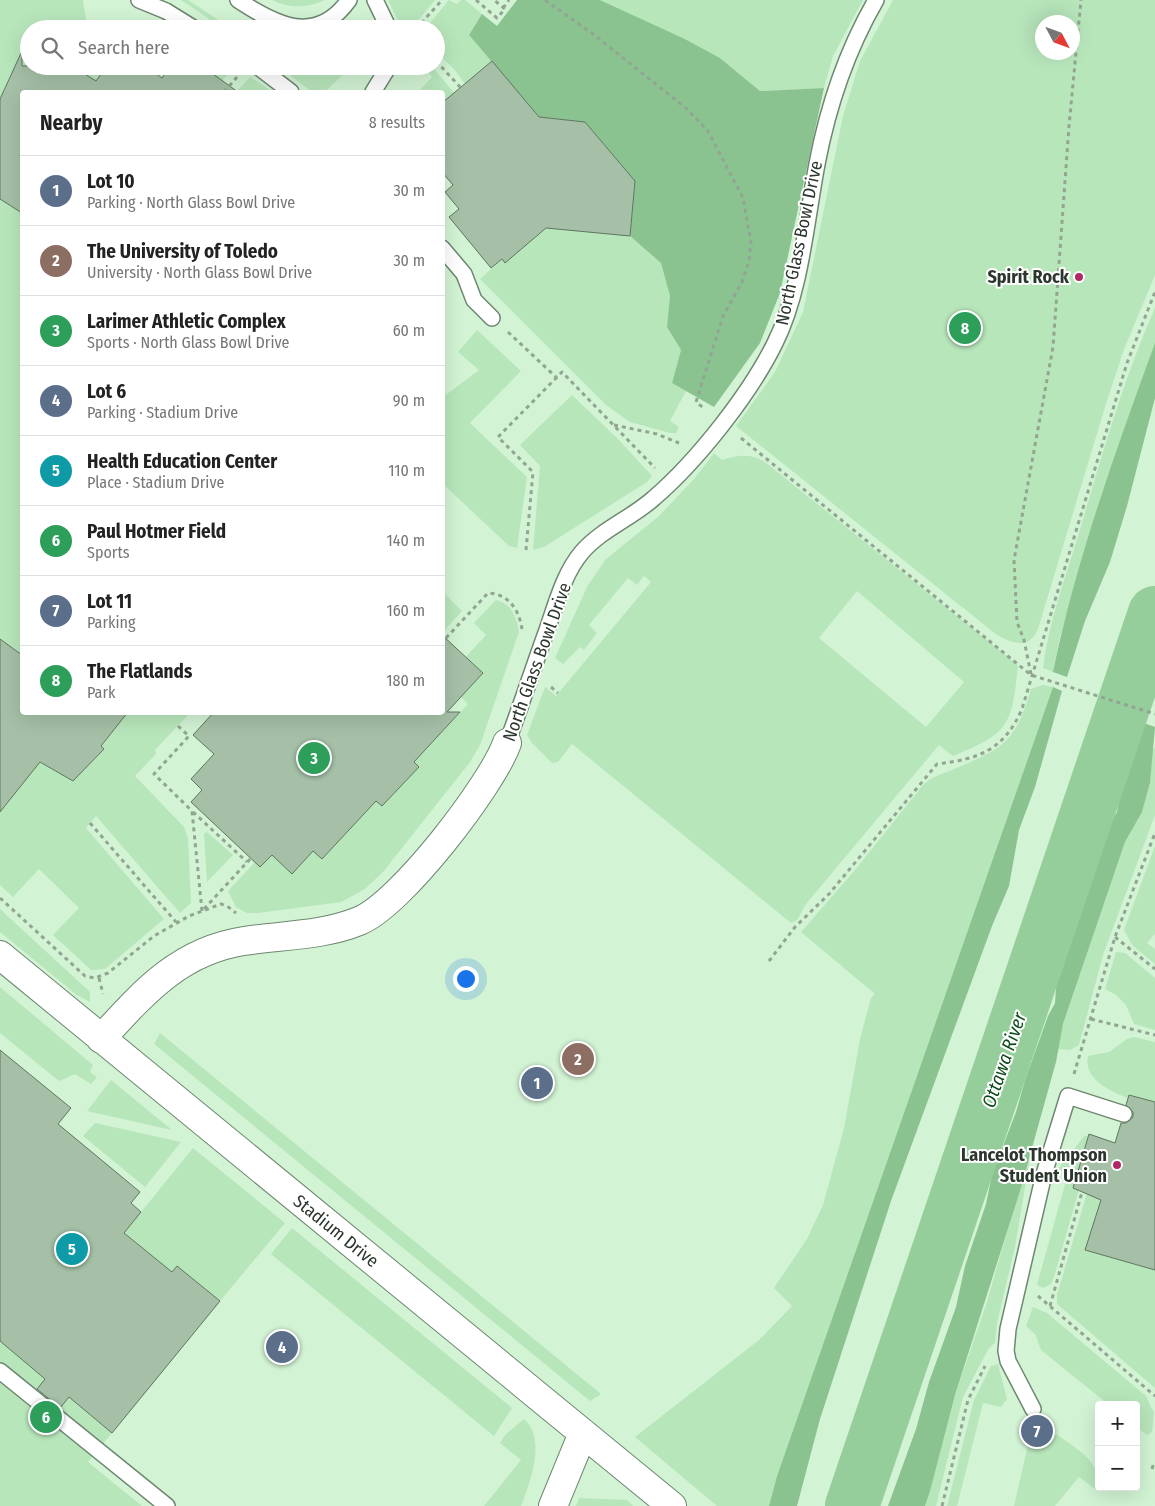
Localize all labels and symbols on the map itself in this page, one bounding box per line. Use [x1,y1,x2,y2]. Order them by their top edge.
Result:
north arrow [1035,15,1080,60]
street label: North Glass Bowl Drive [771,159,827,327]
place label: Spirit Rock [987,266,1070,288]
marker: Spirit Rock [1073,271,1085,283]
pin: 8 [949,309,981,347]
street label: North Glass Bowl Drive [498,579,576,744]
pin: 3 [298,739,330,777]
your location [453,966,479,992]
water label: Ottawa River [977,1008,1032,1111]
pin: 2 [562,1040,594,1078]
pin: 1 [521,1064,553,1102]
place label: Lancelot Thompson Student Union [961,1144,1107,1187]
marker: Lancelot Thompson Student Union [1111,1159,1123,1171]
street label: Stadium Drive [289,1190,383,1272]
pin: 5 [56,1230,88,1268]
pin: 4 [266,1328,298,1366]
pin: 6 [30,1398,62,1436]
pin: 7 [1021,1412,1053,1450]

